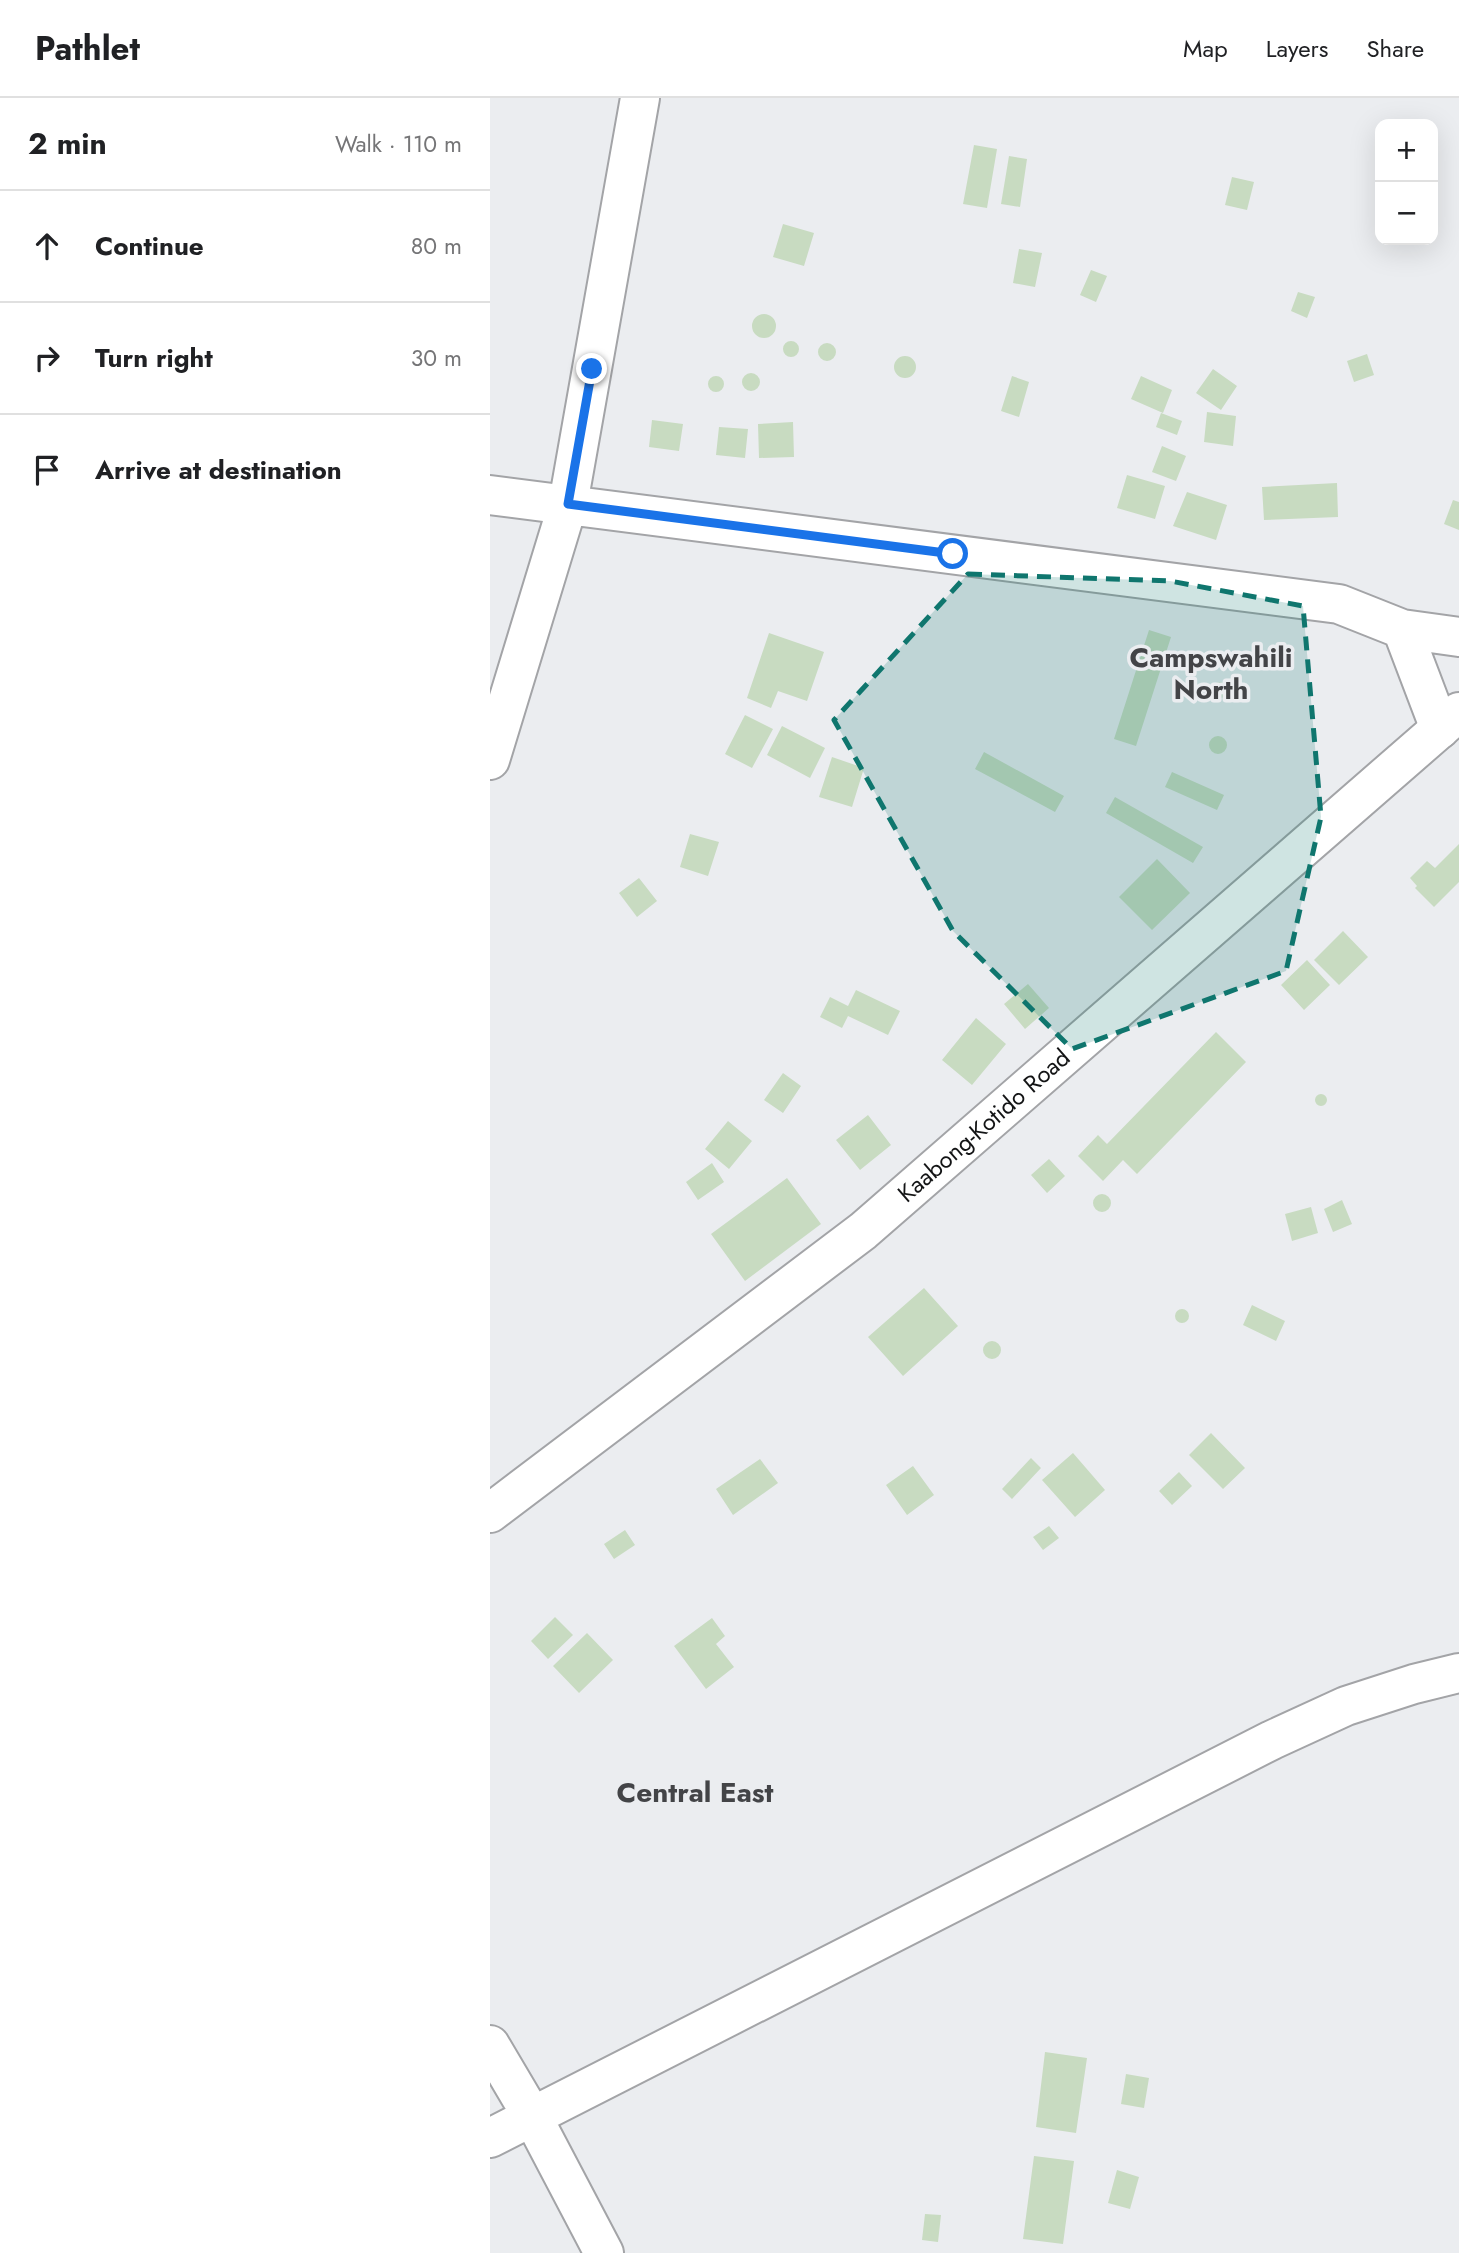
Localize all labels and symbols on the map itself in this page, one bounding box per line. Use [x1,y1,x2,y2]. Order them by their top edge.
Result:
route end [576,353,607,384]
route start [937,538,968,569]
district label: Campswahili North [1130,637,1292,710]
street label: Kaabong-Kotido Road [890,1040,1078,1210]
district label: Central East [617,1772,774,1813]

